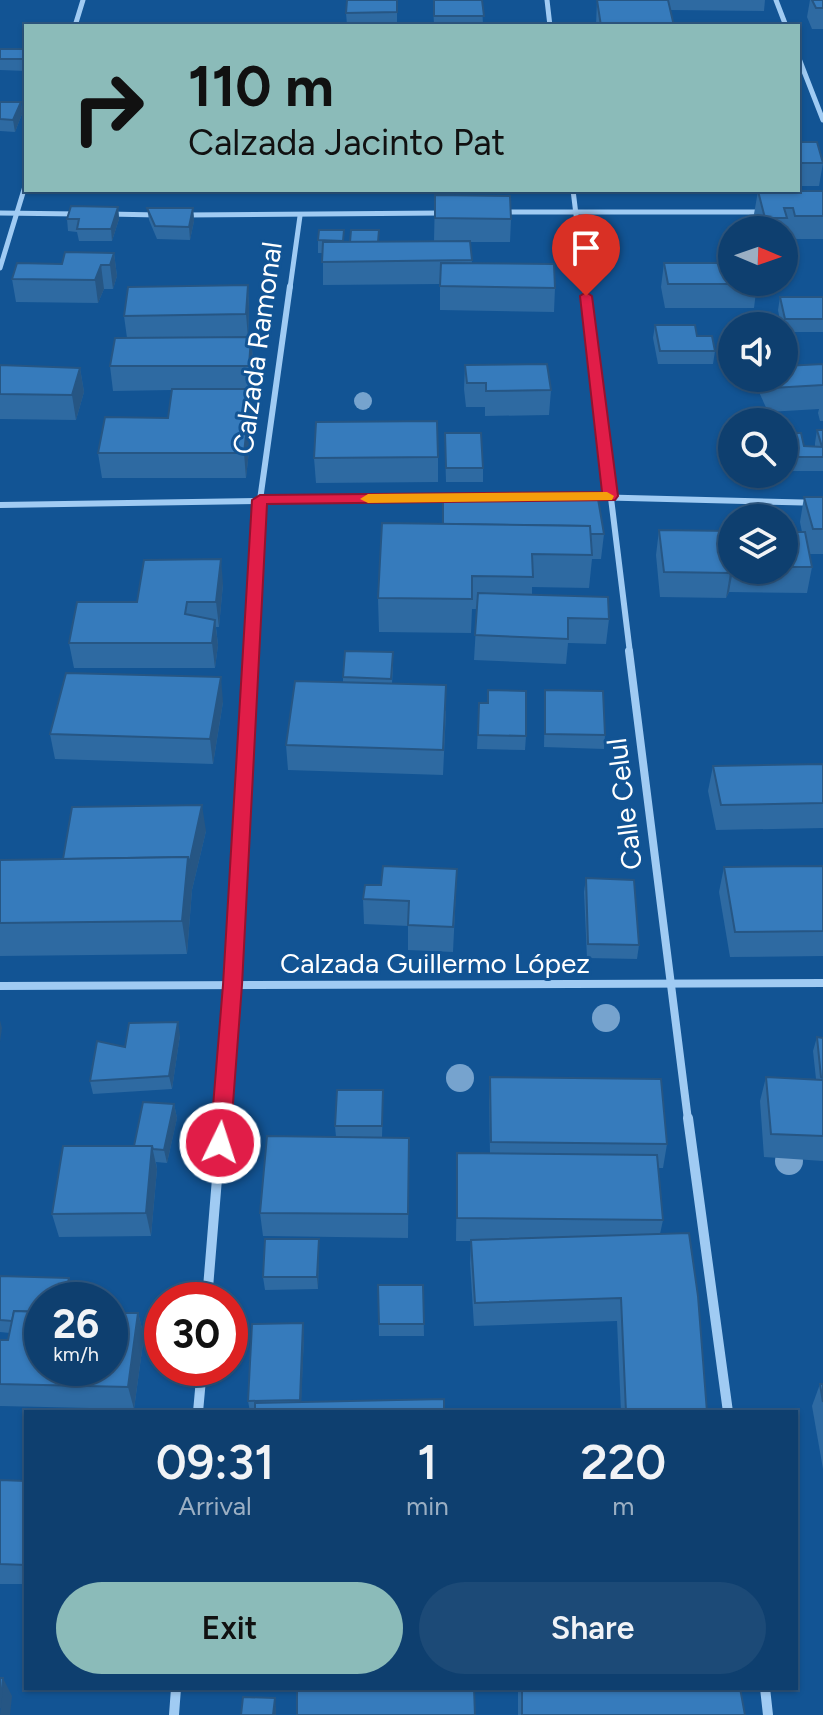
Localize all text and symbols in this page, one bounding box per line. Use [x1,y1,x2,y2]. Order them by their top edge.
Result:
text: 110 m [188,53,334,120]
icon: right [56,56,160,160]
text: Calzada Jacinto Pat [188,121,505,164]
pin [552,214,620,296]
north arrow [718,216,798,296]
map controls [718,216,798,584]
icon: arrive [564,226,608,270]
street label: Calzada Ramonal [225,240,289,456]
button: sound [718,312,798,392]
button: search [718,408,798,488]
button: layers [718,504,798,584]
street label: Calle Celul [599,736,649,872]
street label: Calzada Guillermo López [280,946,590,980]
position arrow [178,1101,262,1185]
speed limit sign: 30 [144,1282,248,1386]
text: 26 [53,1300,99,1348]
text: km/h [53,1342,99,1366]
text: 09:31 [156,1433,274,1491]
text: 1 [417,1433,437,1491]
text: 220 [580,1433,666,1491]
text: Arrival [178,1490,252,1522]
text: min [406,1490,449,1522]
text: m [612,1490,634,1522]
button: Exit [56,1582,403,1674]
button: Share [419,1582,766,1674]

